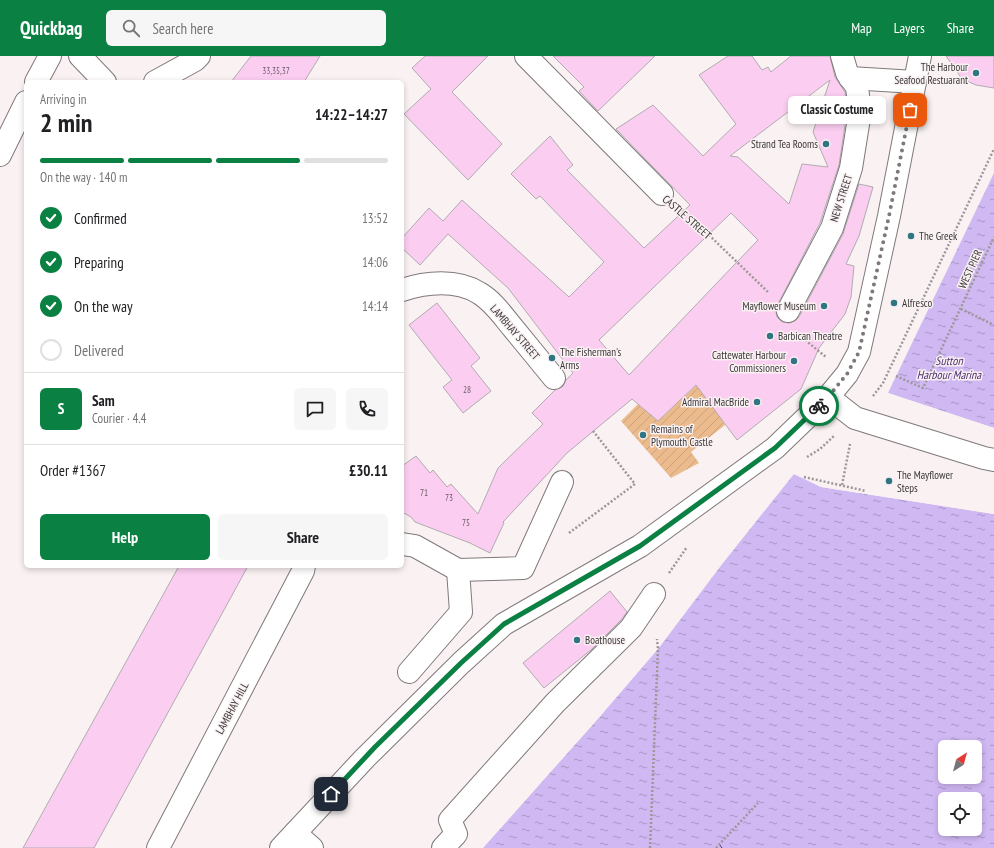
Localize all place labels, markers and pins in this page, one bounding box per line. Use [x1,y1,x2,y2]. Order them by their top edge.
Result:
place label: The Harbour Seafood Restuarant [894,60,968,87]
marker: The Harbour Seafood Restuarant [971,68,981,78]
pin [893,93,927,127]
callout: Classic Costume [788,96,886,124]
place label: Strand Tea Rooms [751,137,818,151]
marker: Strand Tea Rooms [821,139,831,149]
place label: The Greek [919,229,958,243]
marker: The Greek [906,231,916,241]
place label: Alfresco [902,296,933,310]
marker: Alfresco [889,298,899,308]
place label: Mayflower Museum [742,299,816,313]
marker: Mayflower Museum [819,301,829,311]
place label: Barbican Theatre [778,329,843,343]
marker: Barbican Theatre [765,331,775,341]
place label: The Fisherman's Arms [560,345,621,372]
place label: Cattewater Harbour Commissioners [712,348,786,375]
marker: The Fisherman's Arms [547,353,557,363]
marker: Cattewater Harbour Commissioners [789,356,799,366]
place label: Admiral MacBride [682,395,749,409]
marker: Admiral MacBride [752,397,762,407]
place label: Remains of Plymouth Castle [651,422,713,449]
marker: Remains of Plymouth Castle [638,430,648,440]
place label: The Mayflower Steps [897,468,953,495]
marker: The Mayflower Steps [884,476,894,486]
place label: Boathouse [585,633,625,647]
marker: Boathouse [572,635,582,645]
pin [314,777,348,811]

